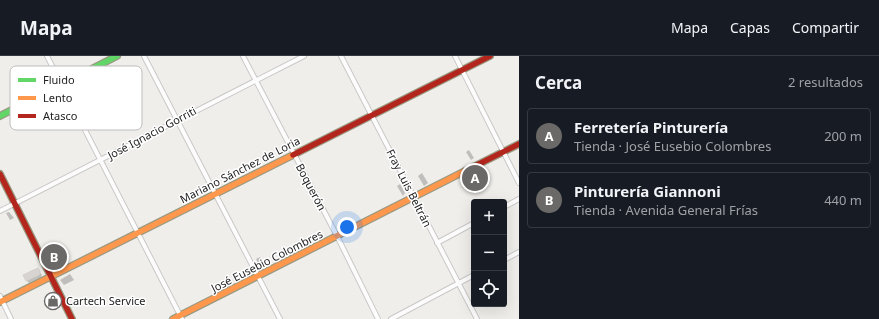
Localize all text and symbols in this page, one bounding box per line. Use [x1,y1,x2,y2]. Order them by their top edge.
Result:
text: Mapa [20,15,73,41]
text: Mapa [671,18,708,37]
text: Capas [730,18,770,37]
text: Compartir [792,18,859,37]
legend [10,66,142,130]
text: Cerca [535,71,582,94]
text: Fluido [43,72,75,87]
text: 2 resultados [788,73,863,91]
text: Lento [43,90,73,105]
street label: José Ignacio Gorriti [104,103,199,163]
text: Atasco [43,108,78,123]
text: Ferretería Pinturería [574,117,728,137]
text: A [545,127,554,145]
text: 200 m [824,127,862,145]
street label: Mariano Sánchez de Loria [177,133,302,206]
text: Tienda · José Eusebio Colombres [574,137,771,155]
street label: Fray Luis Beltrán [383,146,436,229]
street label: Boquerón [293,161,330,213]
pin: A [462,163,488,193]
text: Pinturería Giannoni [574,181,721,201]
text: B [545,191,553,209]
text: 440 m [824,191,862,209]
map controls [471,199,507,307]
button: + [471,199,507,235]
text: Tienda · Avenida General Frías [574,201,758,219]
your location [337,217,357,237]
street label: José Eusebio Colombres [207,226,325,296]
button: − [471,235,507,271]
pin: B [41,242,67,272]
button: locate [471,271,507,307]
shop icon: Cartech Service [43,291,63,311]
place label: Cartech Service [66,293,145,308]

